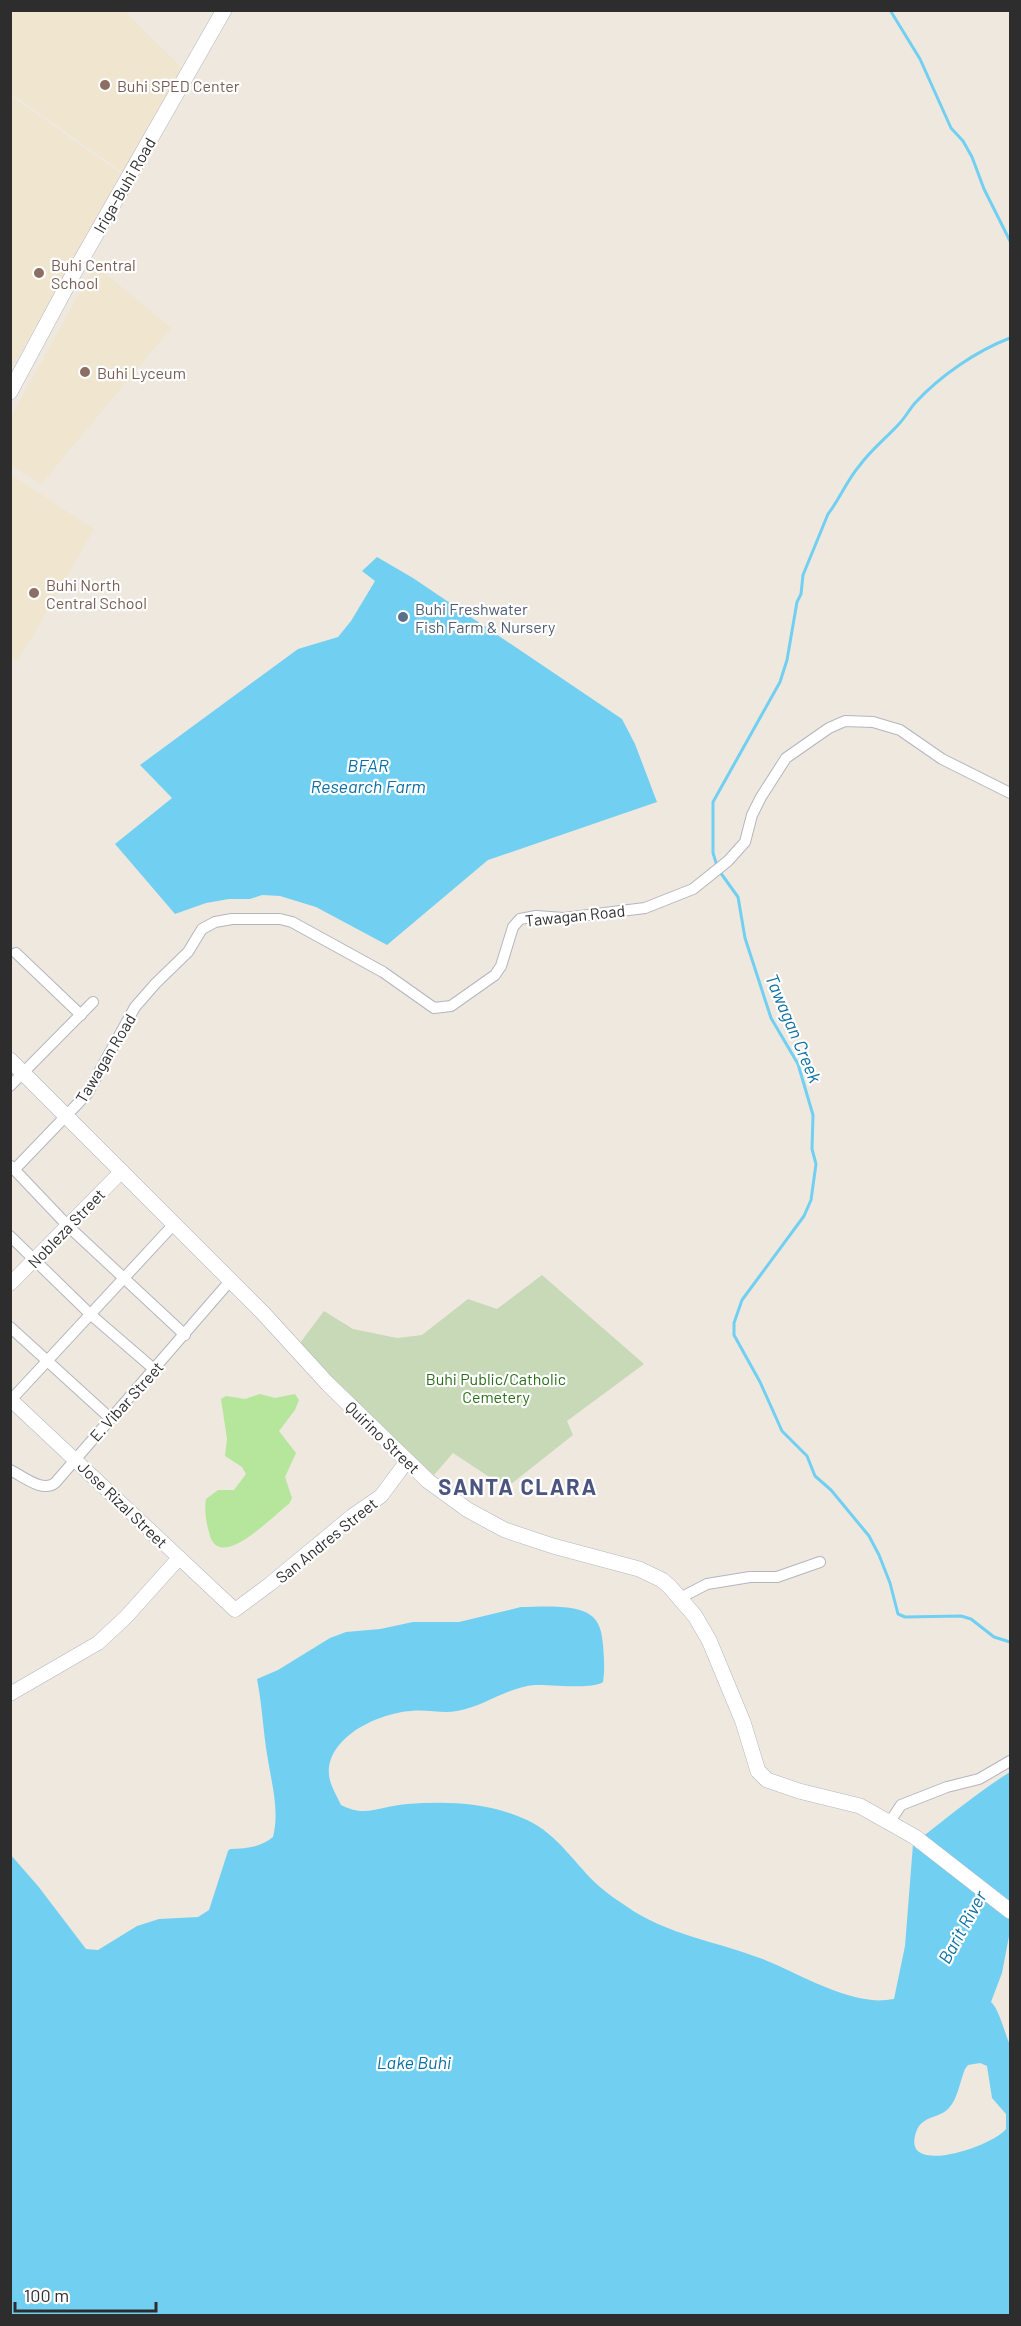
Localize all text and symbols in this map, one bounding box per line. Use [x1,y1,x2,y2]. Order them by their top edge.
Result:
place label: Buhi SPED Center [117,76,240,95]
marker: Buhi SPED Center [98,78,112,92]
street label: Iriga-Buhi Road [89,134,159,236]
place label: Buhi Central School [51,255,136,292]
marker: Buhi Central School [32,266,46,280]
place label: Buhi Lyceum [97,363,186,382]
marker: Buhi Lyceum [78,365,92,379]
place label: Buhi North Central School [46,575,147,612]
marker: Buhi North Central School [27,586,41,600]
place label: Buhi Freshwater Fish Farm & Nursery [415,599,556,636]
marker: Buhi Freshwater Fish Farm & Nursery [396,610,410,624]
water label: BFAR Research Farm [310,754,426,797]
street label: Tawagan Road [524,900,626,930]
water label: Tawagan Creek [761,970,827,1086]
street label: Tawagan Road [71,1010,139,1106]
street label: Nobleza Street [24,1184,108,1272]
street label: E. Vibar Street [85,1357,167,1445]
park label: Buhi Public/Catholic Cemetery [426,1369,566,1406]
street label: Quirino Street [342,1397,424,1477]
street label: Jose Rizal Street [74,1456,172,1552]
district label: SANTA CLARA [438,1473,598,1499]
street label: San Andres Street [271,1493,381,1587]
water label: Barit River [933,1886,991,1967]
water label: Lake Buhi [377,2051,452,2073]
scale bar [15,2275,156,2313]
text: 100 m [24,2284,69,2306]

